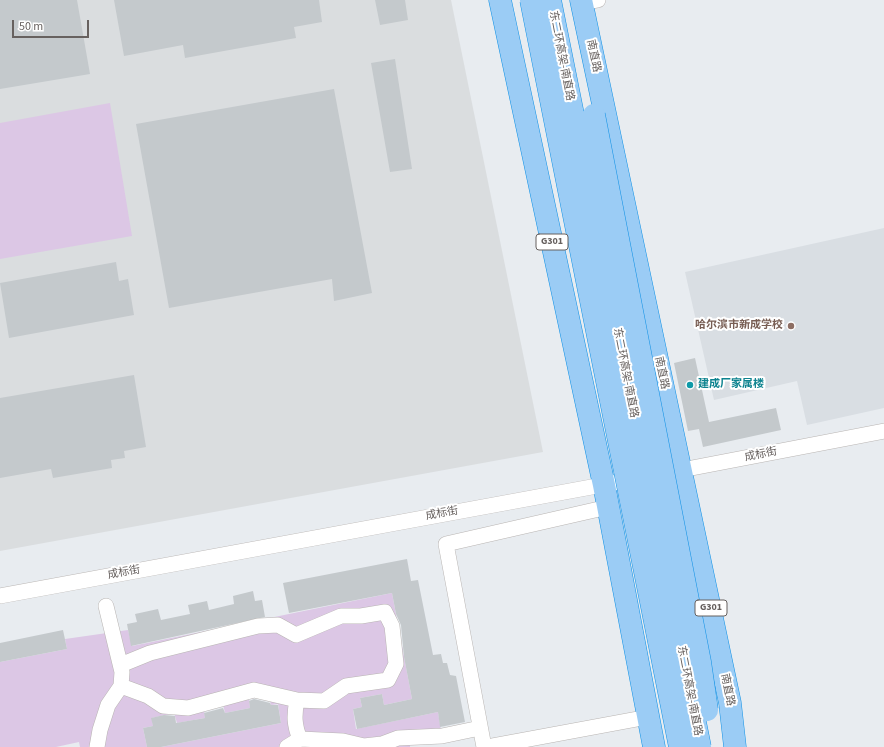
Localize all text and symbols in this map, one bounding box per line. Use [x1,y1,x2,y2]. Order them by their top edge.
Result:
street label: 东二环高架-南直路 [546,10,576,102]
scale bar [14,12,91,38]
text: 50 m [19,18,43,35]
street label: 南直路 [583,38,603,74]
road number: G301 [536,234,568,250]
place label: 哈尔滨市新成学校 [695,319,783,333]
marker: 哈尔滨市新成学校 [786,321,796,331]
street label: 东二环高架-南直路 [610,327,640,419]
street label: 南直路 [651,355,671,391]
place label: 建成厂家属楼 [698,378,764,392]
marker: 建成厂家属楼 [685,380,695,390]
street label: 成标街 [744,445,778,465]
street label: 成标街 [425,505,459,523]
street label: 成标街 [107,564,141,582]
road number: G301 [695,600,727,616]
street label: 东二环高架-南直路 [674,645,704,737]
street label: 南直路 [717,673,737,707]

